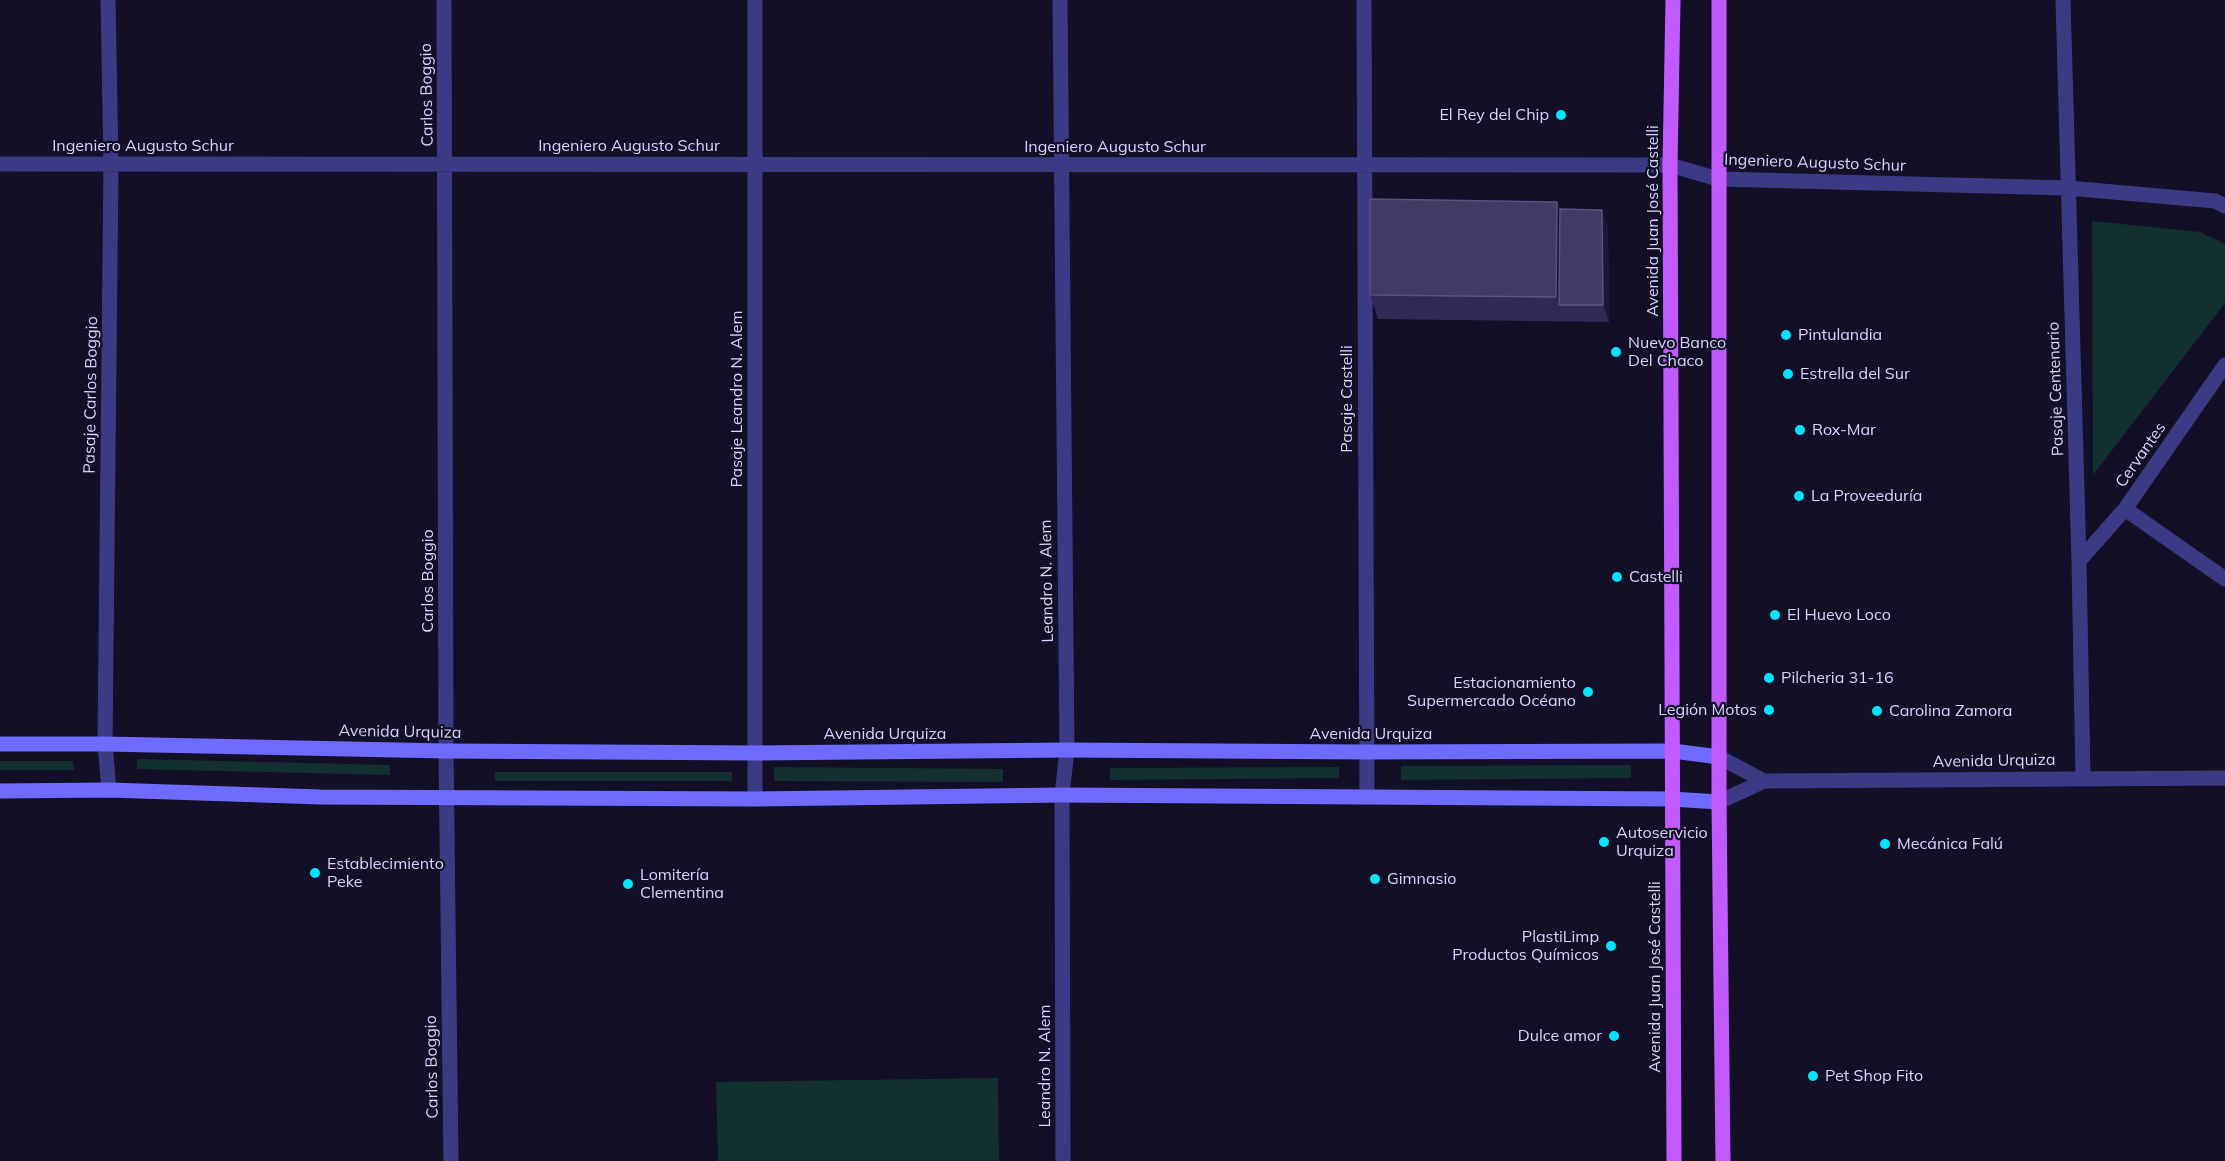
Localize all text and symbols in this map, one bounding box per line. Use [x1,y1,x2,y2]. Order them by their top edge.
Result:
street label: Carlos Boggio [416,43,438,147]
place label: El Rey del Chip [1439,105,1549,125]
marker: El Rey del Chip [1554,108,1568,122]
street label: Avenida Juan José Castelli [1643,125,1663,317]
street label: Ingeniero Augusto Schur [52,136,234,156]
street label: Ingeniero Augusto Schur [538,136,720,156]
street label: Ingeniero Augusto Schur [1024,137,1206,157]
street label: Ingeniero Augusto Schur [1724,150,1906,176]
street label: Pasaje Leandro N. Alem [727,311,747,487]
street label: Pasaje Carlos Boggio [80,316,102,474]
street label: Pasaje Centenario [2044,322,2068,456]
place label: Pintulandia [1798,325,1882,345]
marker: Pintulandia [1779,328,1793,342]
place label: Nuevo Banco Del Chaco [1628,333,1726,371]
street label: Pasaje Castelli [1337,345,1357,453]
marker: Nuevo Banco Del Chaco [1609,345,1623,359]
place label: Estrella del Sur [1800,364,1910,384]
marker: Estrella del Sur [1781,367,1795,381]
street label: Cervantes [2112,419,2170,491]
place label: Rox-Mar [1812,420,1876,440]
marker: Rox-Mar [1793,423,1807,437]
place label: La Proveeduría [1811,486,1922,506]
marker: La Proveeduría [1792,489,1806,503]
street label: Leandro N. Alem [1036,519,1058,643]
street label: Carlos Boggio [418,529,438,633]
place label: Castelli [1629,567,1683,587]
marker: Castelli [1610,570,1624,584]
place label: El Huevo Loco [1787,605,1891,625]
marker: El Huevo Loco [1768,608,1782,622]
place label: Pilcheria 31-16 [1781,668,1894,688]
marker: Pilcheria 31-16 [1762,671,1776,685]
place label: Estacionamiento Supermercado Océano [1407,673,1576,711]
marker: Estacionamiento Supermercado Océano [1581,685,1595,699]
place label: Legión Motos [1658,700,1757,720]
place label: Carolina Zamora [1889,701,2012,721]
marker: Legión Motos [1762,703,1776,717]
marker: Carolina Zamora [1870,704,1884,718]
street label: Avenida Urquiza [338,721,462,743]
street label: Avenida Urquiza [824,724,946,744]
street label: Avenida Urquiza [1310,724,1432,744]
street label: Avenida Urquiza [1932,750,2056,772]
place label: Autoservicio Urquiza [1616,823,1708,861]
place label: Mecánica Falú [1897,834,2003,854]
marker: Autoservicio Urquiza [1597,835,1611,849]
marker: Mecánica Falú [1878,837,1892,851]
place label: Establecimiento Peke [327,854,444,892]
place label: Lomitería Clementina [640,865,724,903]
marker: Establecimiento Peke [308,866,322,880]
place label: Gimnasio [1387,869,1456,889]
marker: Gimnasio [1368,872,1382,886]
marker: Lomitería Clementina [621,877,635,891]
street label: Avenida Juan José Castelli [1645,881,1665,1073]
place label: PlastiLimp Productos Químicos [1452,927,1599,965]
marker: PlastiLimp Productos Químicos [1604,939,1618,953]
street label: Leandro N. Alem [1035,1004,1055,1128]
street label: Carlos Boggio [421,1015,443,1119]
place label: Dulce amor [1518,1026,1602,1046]
marker: Dulce amor [1607,1029,1621,1043]
place label: Pet Shop Fito [1825,1066,1923,1086]
marker: Pet Shop Fito [1806,1069,1820,1083]

